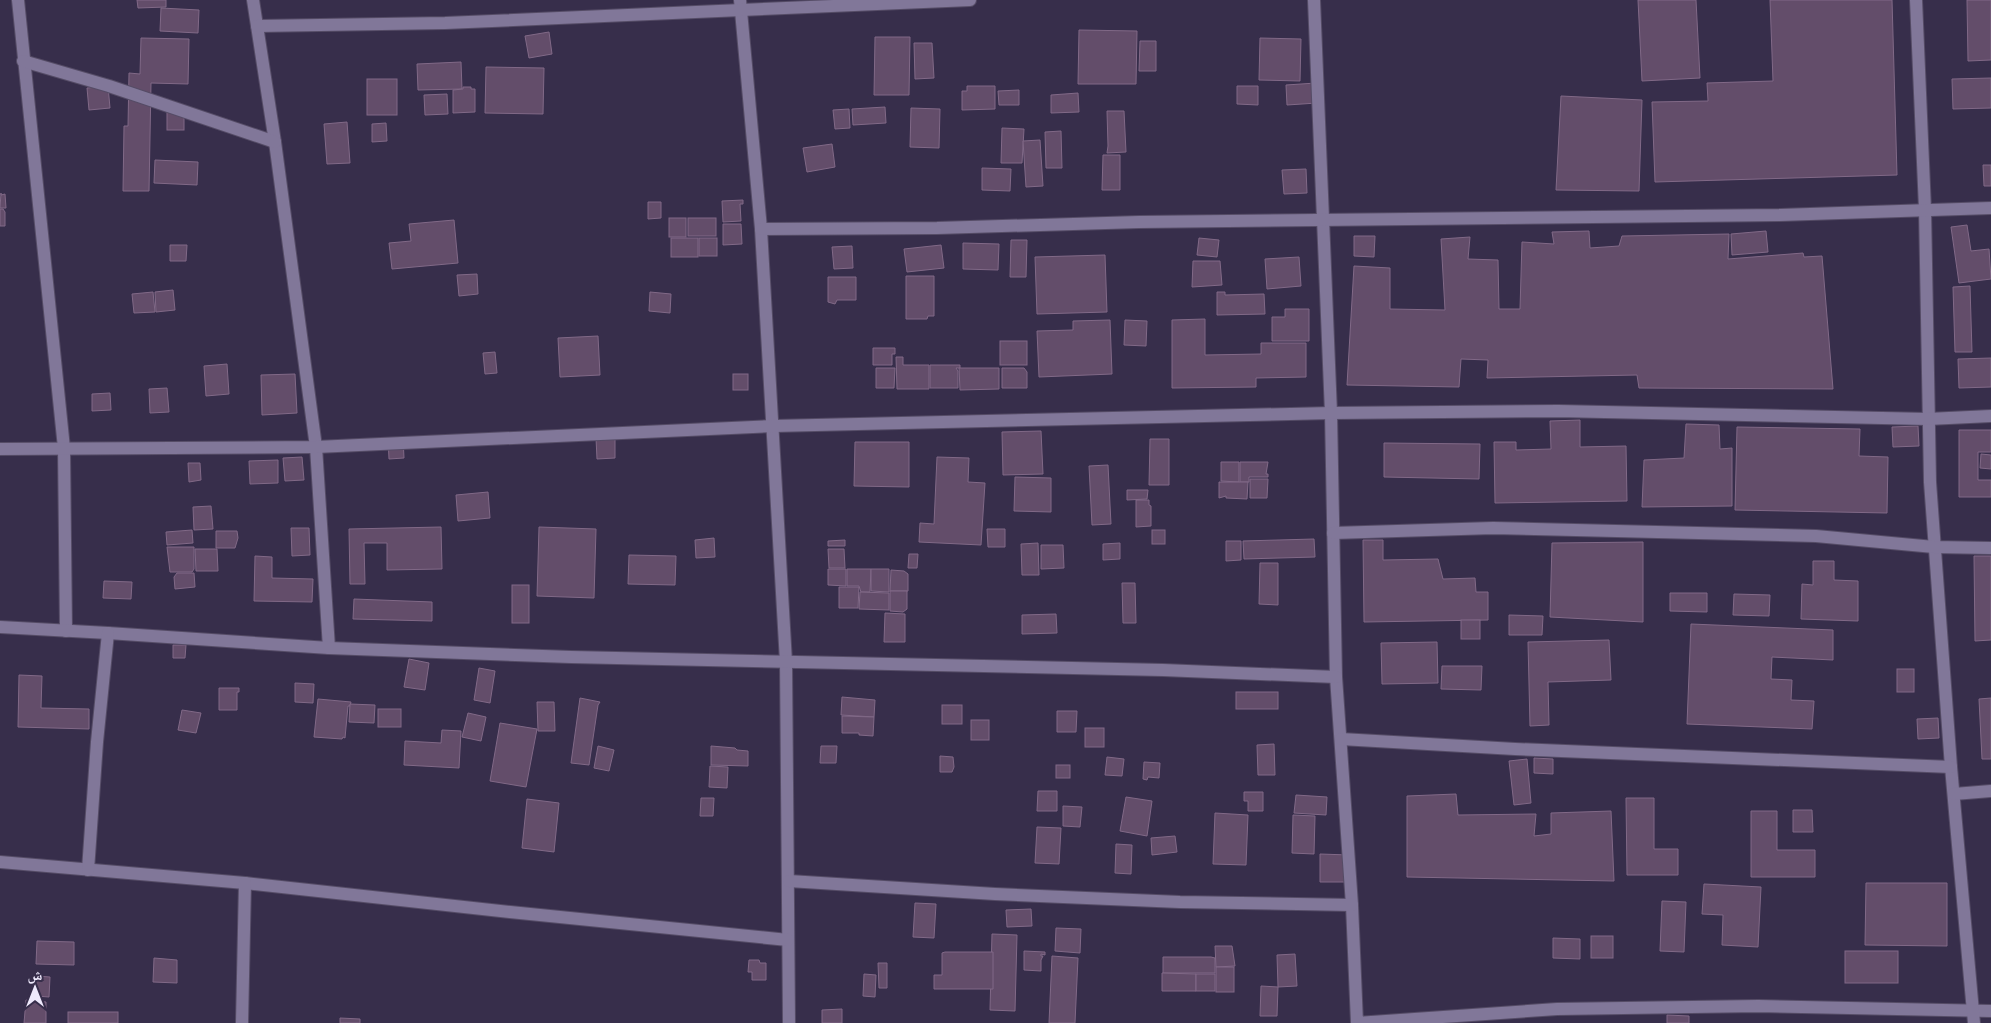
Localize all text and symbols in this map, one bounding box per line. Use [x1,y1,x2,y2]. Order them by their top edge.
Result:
north arrow [10,963,60,1013]
text: ش [28,964,43,985]

